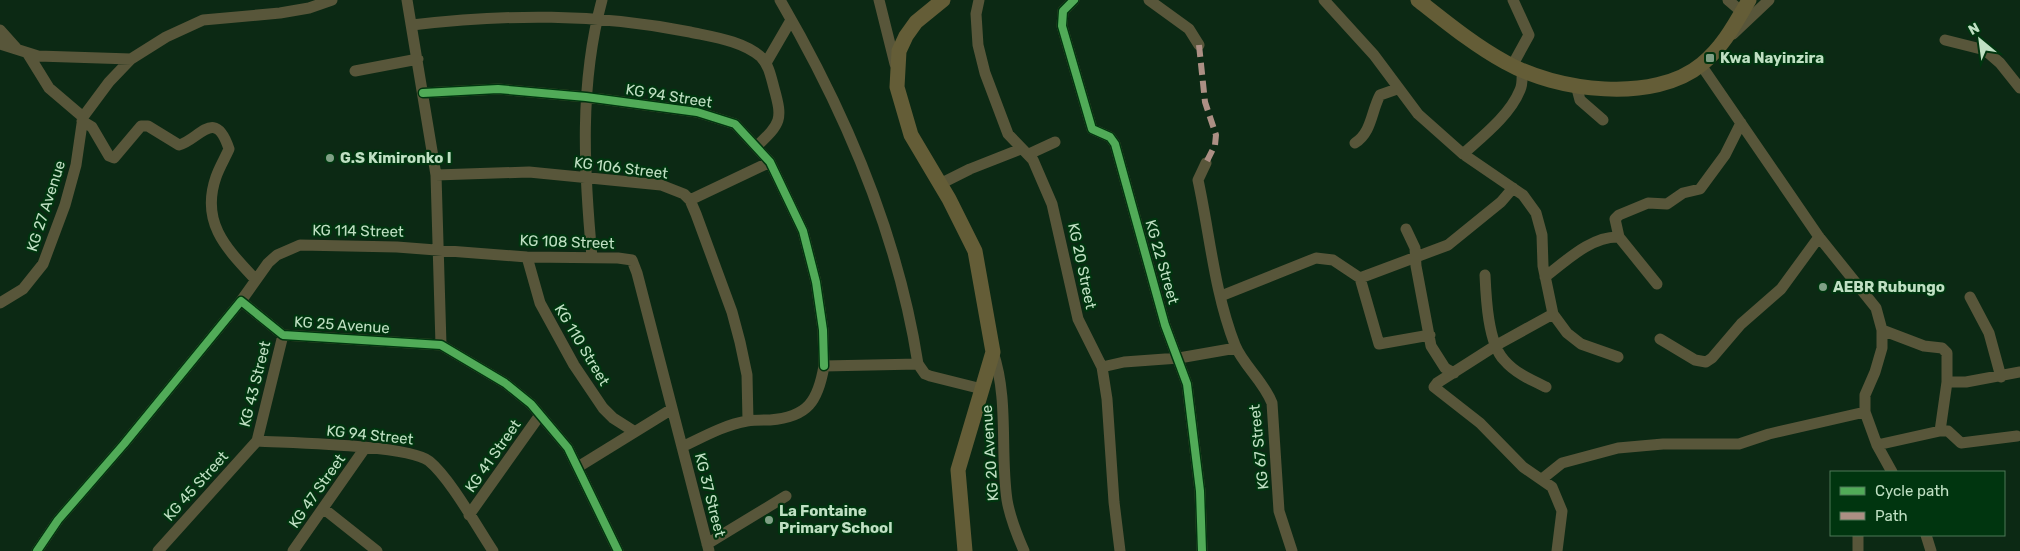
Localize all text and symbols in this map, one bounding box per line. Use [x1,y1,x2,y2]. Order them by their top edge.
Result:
north arrow [1955,15,2005,65]
text: N [1965,19,1982,39]
place label: Kwa Nayinzira [1720,49,1824,67]
marker: Kwa Nayinzira [1704,52,1716,64]
street label: KG 94 Street [624,80,714,112]
place label: G.S Kimironko I [340,149,452,167]
marker: G.S Kimironko I [324,152,336,164]
street label: KG 106 Street [573,153,669,183]
street label: KG 27 Avenue [23,158,69,254]
street label: KG 22 Street [1141,218,1183,306]
street label: KG 114 Street [312,221,404,241]
street label: KG 20 Street [1064,221,1100,311]
street label: KG 108 Street [519,231,615,253]
place label: AEBR Rubungo [1833,278,1945,296]
marker: AEBR Rubungo [1817,281,1829,293]
street label: KG 110 Street [551,301,613,389]
street label: KG 25 Avenue [294,313,390,337]
street label: KG 43 Street [236,339,274,429]
street label: KG 67 Street [1246,403,1272,491]
street label: KG 20 Avenue [978,404,1002,502]
street label: KG 41 Street [461,416,525,496]
street label: KG 94 Street [326,421,415,449]
street label: KG 45 Street [160,447,232,525]
street label: KG 47 Street [285,450,349,531]
street label: KG 37 Street [691,451,729,539]
legend [1830,471,2005,536]
text: Cycle path [1875,482,1949,500]
place label: La Fontaine Primary School [779,502,893,537]
text: Path [1875,507,1908,525]
marker: La Fontaine Primary School [763,514,775,526]

